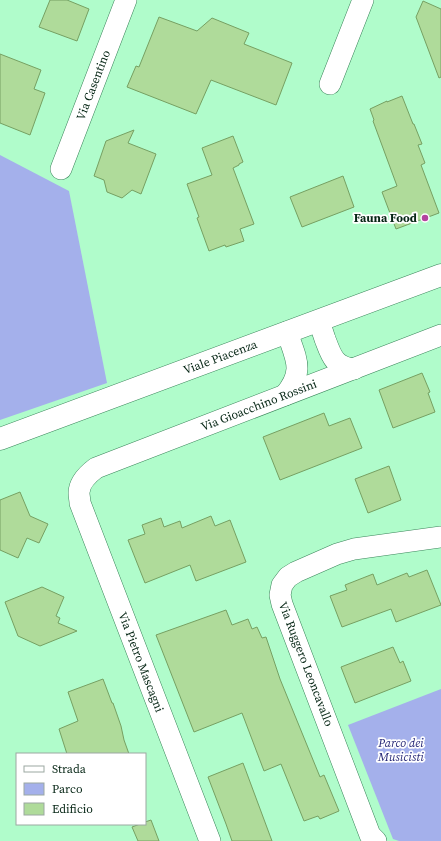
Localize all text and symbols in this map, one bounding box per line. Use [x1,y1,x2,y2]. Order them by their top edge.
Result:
street label: Via Casentino [73,47,114,122]
place label: Fauna Food [354,210,417,226]
marker: Fauna Food [420,213,430,223]
street label: Viale Piacenza [181,336,260,378]
street label: Via Gioacchino Rossini [199,376,319,435]
street label: Via Ruggero Leoncavallo [275,600,337,729]
street label: Via Pietro Mascagni [115,610,168,715]
park label: Parco dei Musicisti [377,735,424,765]
legend [16,753,146,825]
text: Strada [52,761,87,777]
text: Parco [52,781,83,797]
text: Edificio [52,801,93,817]

